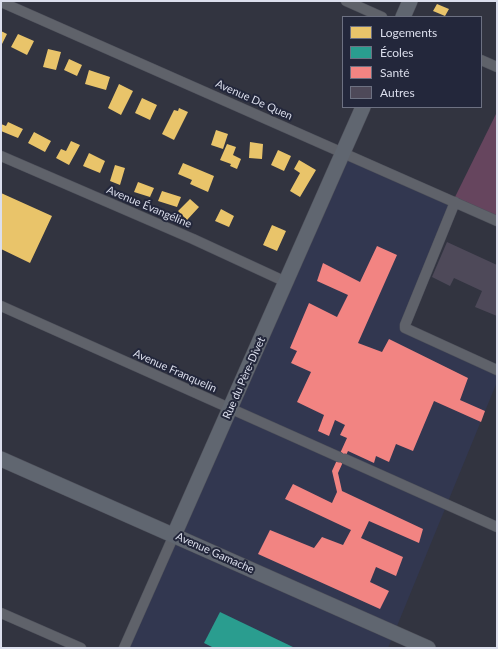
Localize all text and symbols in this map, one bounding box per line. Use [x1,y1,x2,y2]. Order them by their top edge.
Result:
legend [342,16,482,108]
text: Logements [380,25,437,40]
text: Écoles [380,45,413,60]
text: Santé [380,65,410,80]
street label: Avenue De Quen [213,77,295,123]
text: Autres [380,85,415,100]
street label: Avenue Évangéline [104,183,194,231]
street label: Rue du Père-Divet [220,335,268,421]
street label: Avenue Franquelin [131,347,219,395]
street label: Avenue Gamache [174,530,256,576]

